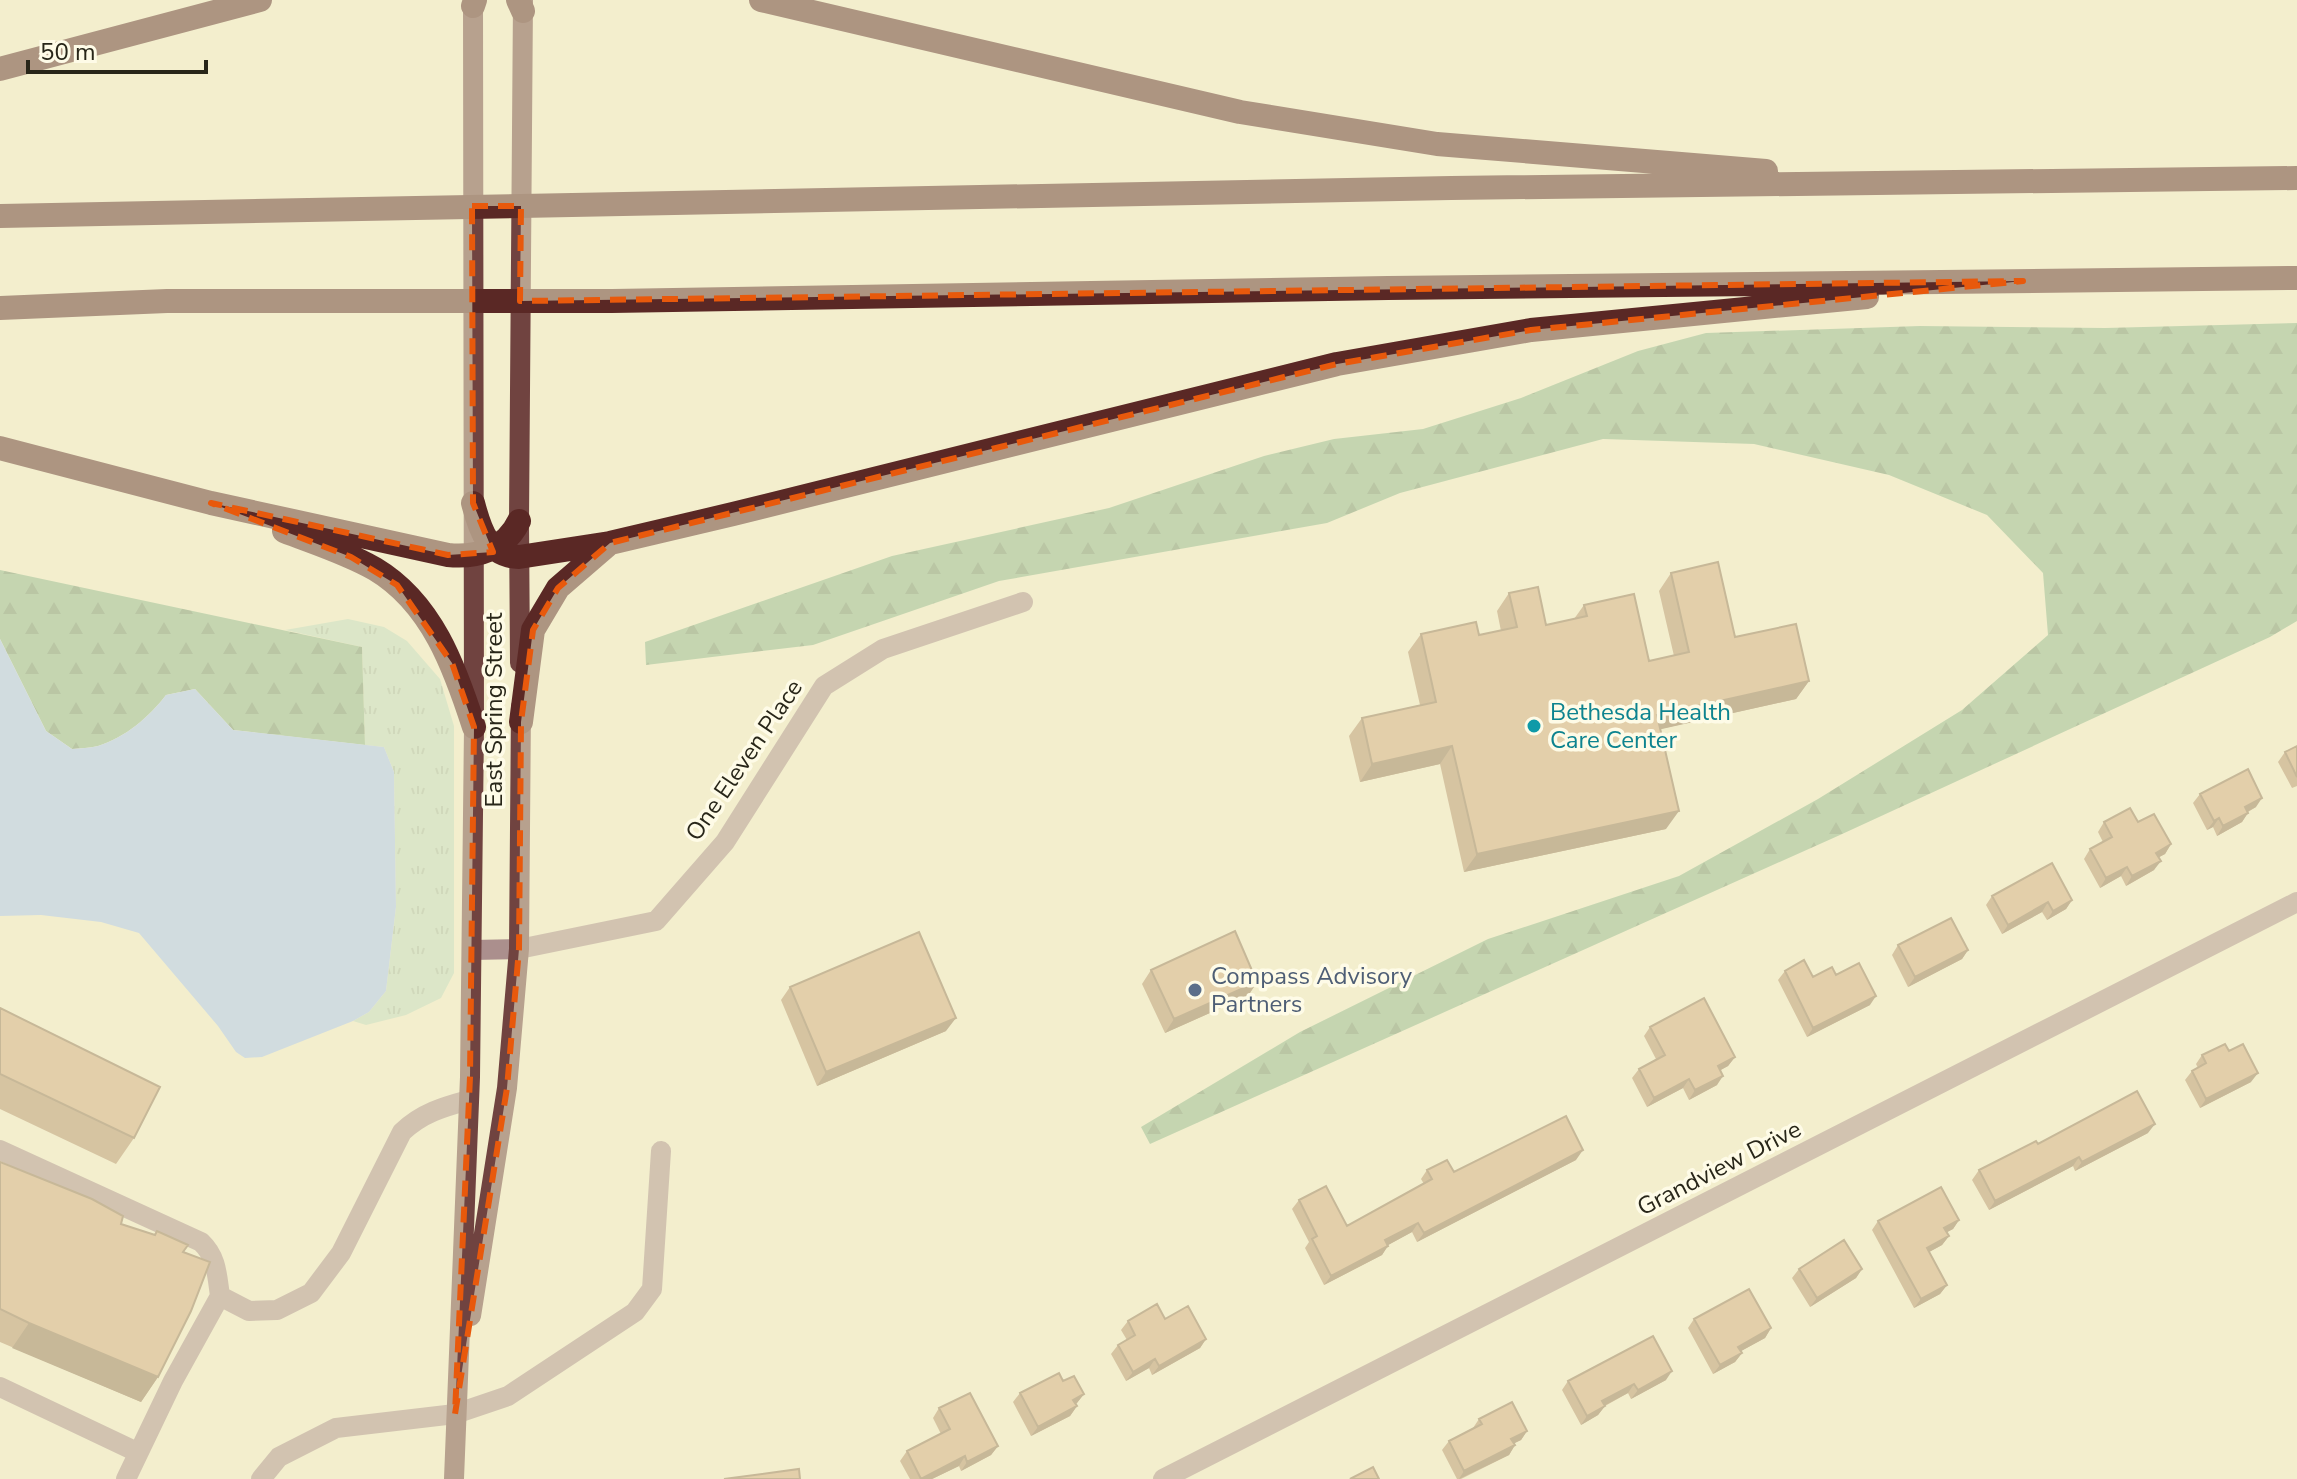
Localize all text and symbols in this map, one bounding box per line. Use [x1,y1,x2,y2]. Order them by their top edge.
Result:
scale bar [28,24,206,74]
text: 50 m [40,36,96,68]
street label: East Spring Street [478,612,510,807]
street label: One Eleven Place [678,673,810,847]
place label: Bethesda Health Care Center [1550,696,1731,756]
marker: Bethesda Health Care Center [1525,717,1543,735]
place label: Compass Advisory Partners [1211,960,1413,1020]
marker: Compass Advisory Partners [1186,981,1204,999]
street label: Grandview Drive [1632,1113,1806,1223]

